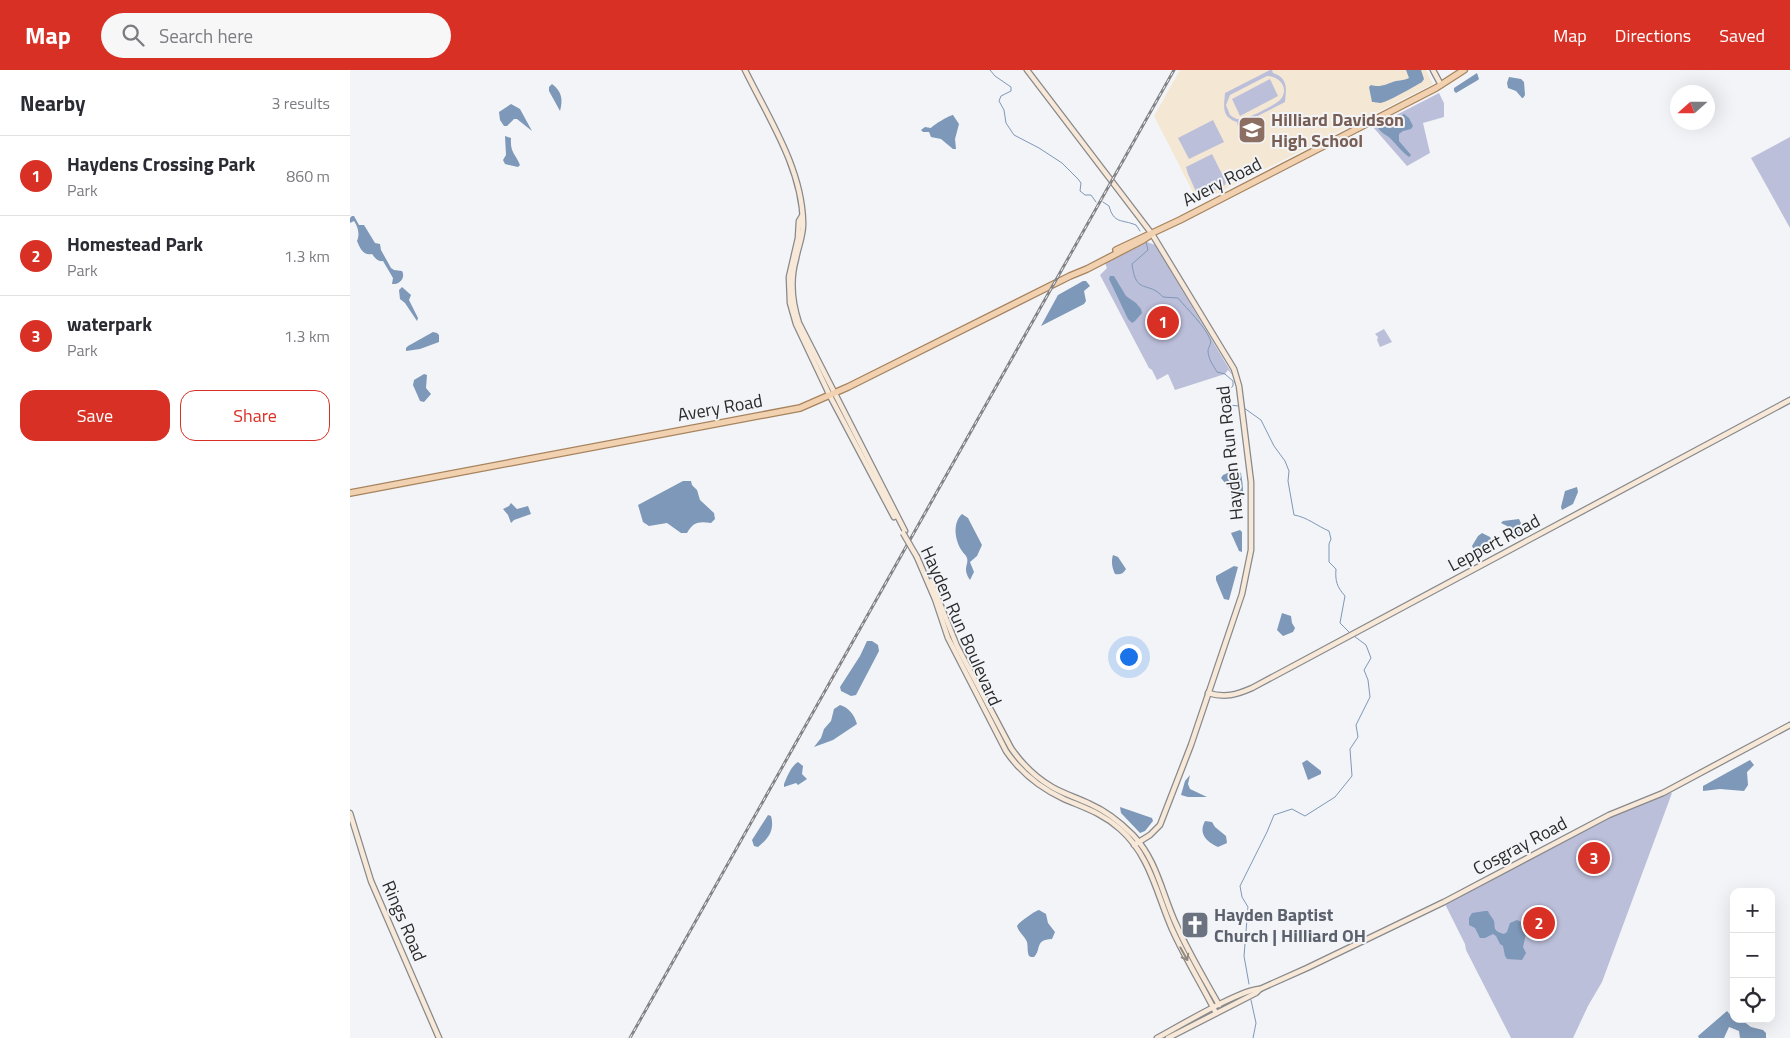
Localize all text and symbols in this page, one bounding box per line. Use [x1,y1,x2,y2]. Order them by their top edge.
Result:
search box [101,13,451,58]
text: Map [25,17,71,53]
icon: search [119,21,147,49]
text: Search here [159,21,253,50]
text: Map [1553,22,1587,49]
text: Directions [1615,22,1691,49]
text: Saved [1719,22,1765,49]
north arrow [1670,85,1715,130]
text: Nearby [20,87,85,119]
text: 3 results [271,91,330,115]
place label: Hilliard Davidson High School [1271,106,1404,154]
school or university icon: Hilliard Davidson High School [1237,115,1267,145]
text: Haydens Crossing Park [67,149,255,178]
street label: Avery Road [1177,150,1266,213]
text: 1 [32,164,40,188]
text: 860 m [286,164,330,188]
text: Park [67,178,98,202]
text: Homestead Park [67,229,203,258]
text: 2 [32,244,40,268]
text: 1.3 km [284,244,330,268]
text: Park [67,258,98,282]
pin: 1 [1147,303,1179,341]
text: waterpark [67,309,152,338]
text: 3 [32,324,40,348]
text: 1.3 km [284,324,330,348]
text: Park [67,338,98,362]
street label: Hayden Run Road [1209,384,1250,522]
street label: Avery Road [675,387,765,428]
button: Save [20,390,170,441]
button: Share [180,390,330,441]
street label: Leppert Road [1443,507,1545,578]
street label: Hayden Run Boulevard [914,542,1009,710]
your location [1116,644,1142,670]
street label: Cosgray Road [1468,809,1572,882]
pin: 3 [1578,839,1610,877]
street label: Rings Road [375,876,434,965]
map controls [1730,888,1775,1023]
button: + [1730,888,1775,933]
place label: Hayden Baptist Church | Hilliard OH [1214,901,1366,949]
pin: 2 [1523,904,1555,942]
church icon: Hayden Baptist Church | Hilliard OH [1180,910,1210,940]
button: − [1730,933,1775,978]
one-way arrow [1180,946,1189,961]
button: locate [1730,978,1775,1023]

